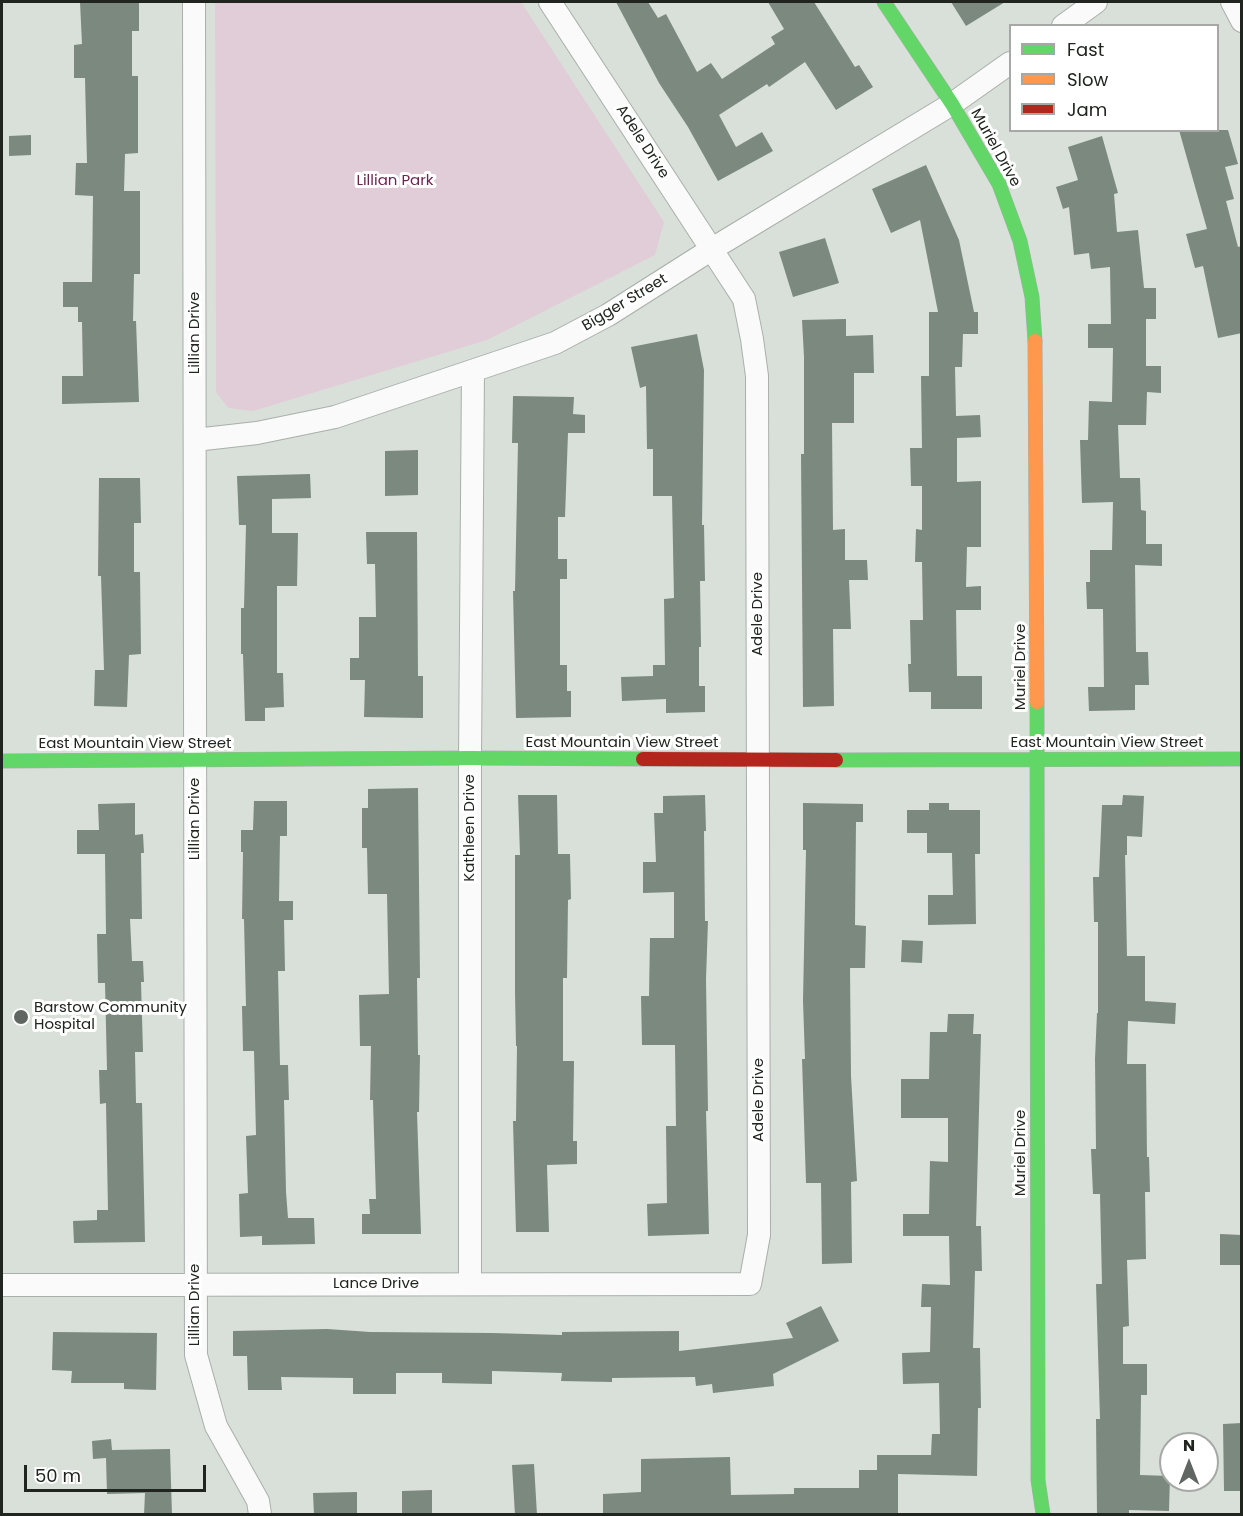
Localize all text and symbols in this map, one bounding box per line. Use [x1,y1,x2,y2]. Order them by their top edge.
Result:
legend [1009,24,1219,132]
text: Fast [1067,37,1104,62]
text: Slow [1067,67,1108,92]
text: Jam [1067,97,1107,122]
street label: Adele Drive [612,102,672,182]
street label: Muriel Drive [966,106,1024,190]
park label: Lillian Park [356,172,434,190]
street label: Bigger Street [579,271,671,335]
street label: Lillian Drive [186,292,204,374]
street label: Adele Drive [749,572,767,656]
street label: Muriel Drive [1012,624,1030,710]
street label: East Mountain View Street [525,734,719,752]
street label: East Mountain View Street [1010,734,1204,752]
street label: East Mountain View Street [38,735,232,753]
street label: Kathleen Drive [461,774,479,882]
street label: Lillian Drive [186,778,204,860]
place label: Barstow Community Hospital [34,999,187,1034]
marker: Barstow Community Hospital [12,1008,30,1026]
street label: Adele Drive [750,1058,768,1142]
street label: Muriel Drive [1012,1110,1030,1196]
street label: Lillian Drive [186,1264,204,1346]
street label: Lance Drive [333,1275,419,1293]
north arrow [1159,1432,1219,1492]
text: N [1183,1434,1195,1457]
scale bar [27,1453,208,1491]
text: 50 m [35,1463,81,1488]

